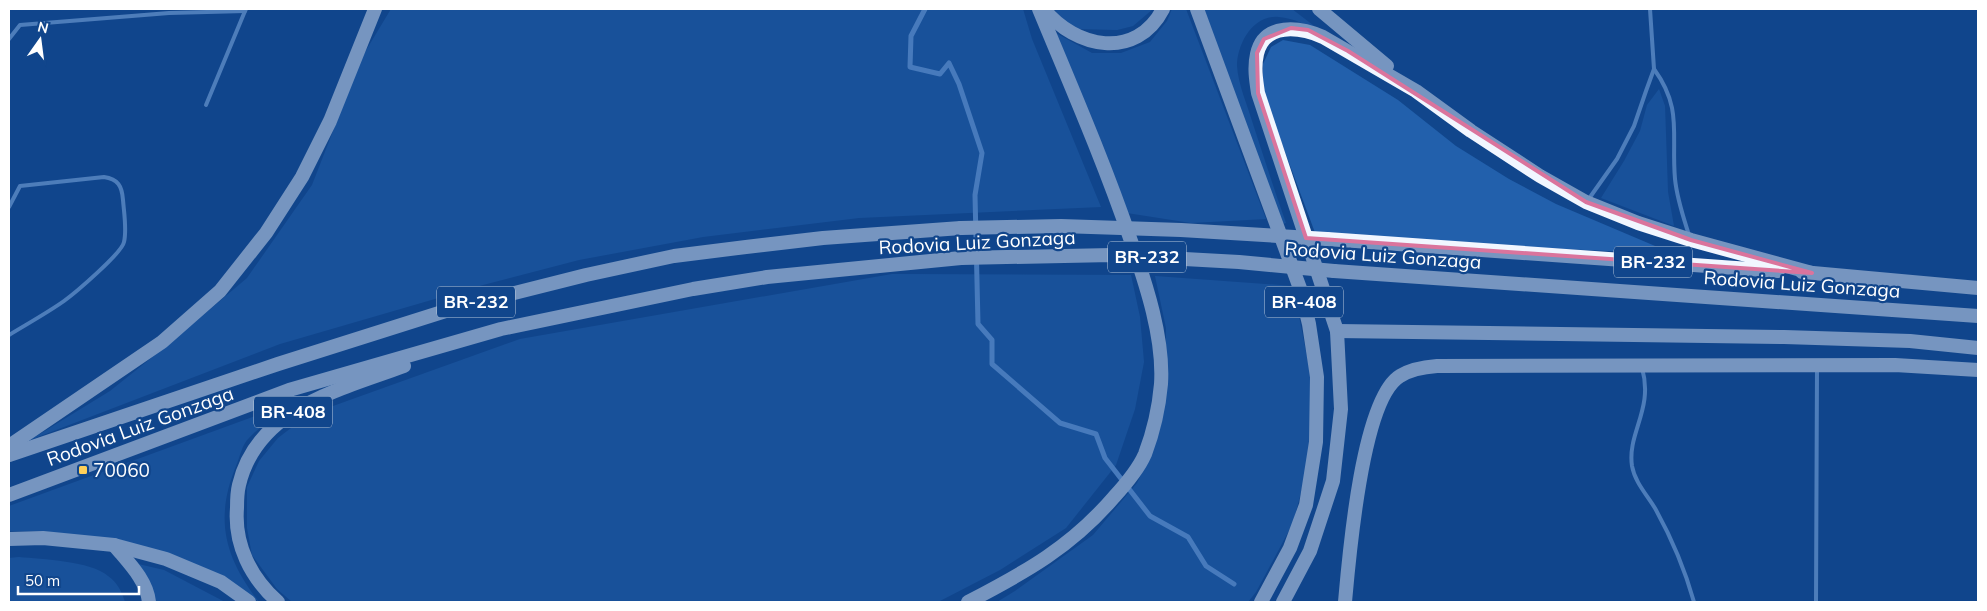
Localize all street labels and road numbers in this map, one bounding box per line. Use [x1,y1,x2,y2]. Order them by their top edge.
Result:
street label: Rodovia Luiz Gonzaga [878,225,1076,259]
street label: Rodovia Luiz Gonzaga [1284,236,1482,274]
road number: BR-232 [1108,242,1186,272]
road number: BR-232 [1614,246,1692,278]
street label: Rodovia Luiz Gonzaga [1703,265,1901,303]
road number: BR-232 [437,286,515,318]
road number: BR-408 [1265,286,1343,318]
street label: Rodovia Luiz Gonzaga [43,381,237,471]
road number: BR-408 [254,397,332,428]

